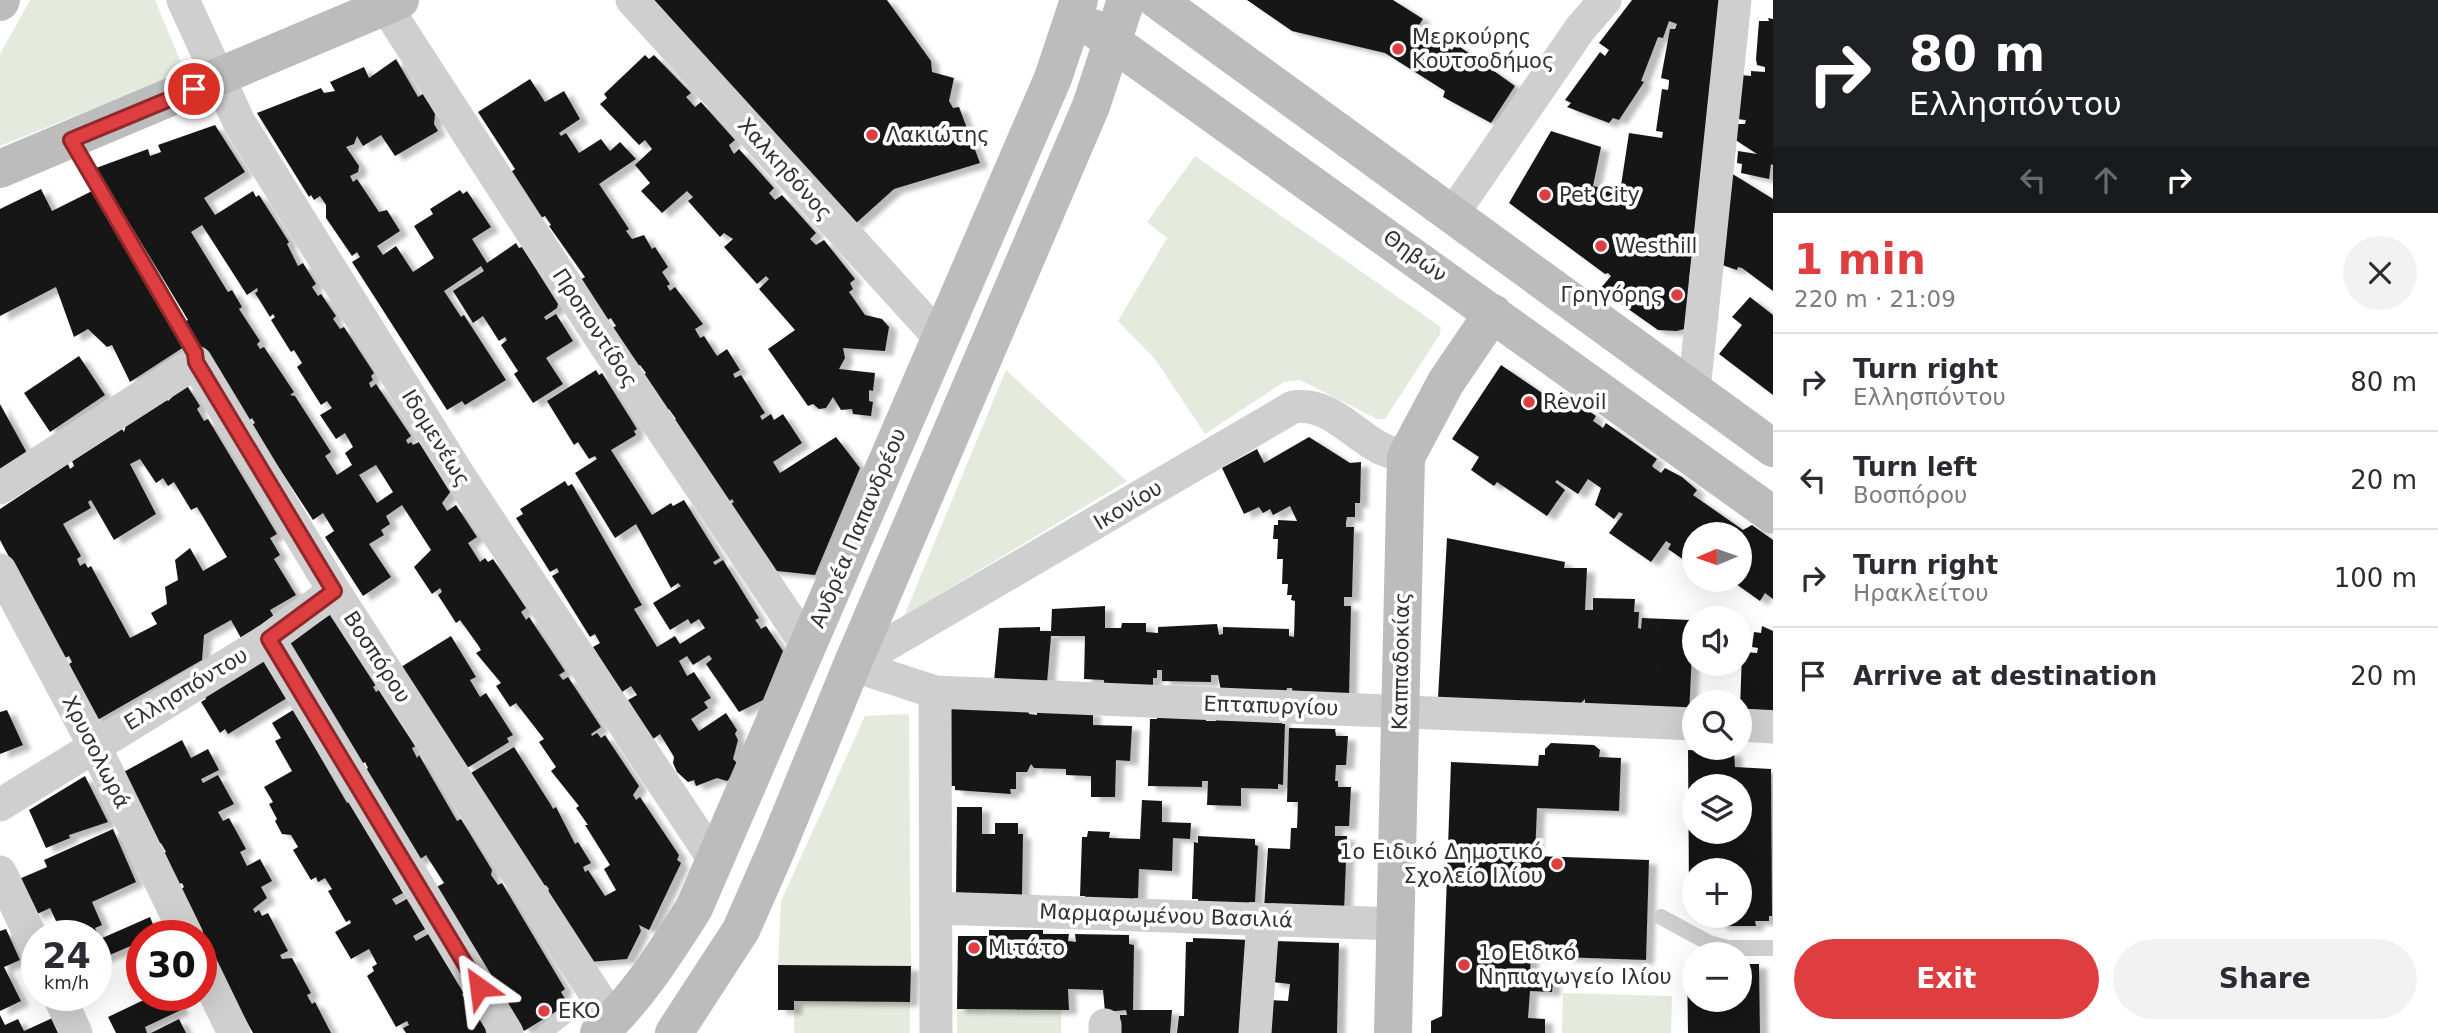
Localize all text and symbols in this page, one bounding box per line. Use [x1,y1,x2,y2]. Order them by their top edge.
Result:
place label: Μερκούρης Κουτσοδήμος [1412,25,1554,73]
text: 80 m [1909,26,2045,83]
icon: right [1794,28,1885,119]
marker: Μερκούρης Κουτσοδήμος [1390,41,1406,57]
pin [164,59,224,119]
icon: arrive [175,70,213,108]
text: Ελλησπόντου [1909,85,2122,123]
street label: Χαλκηδόνος [733,113,837,225]
place label: Λακιώτης [886,123,990,147]
marker: Λακιώτης [864,127,880,143]
icon: left [2014,161,2052,199]
icon: ahead [2087,161,2125,199]
icon: right [2160,161,2198,199]
place label: Pet City [1559,183,1640,207]
marker: Pet City [1537,187,1553,203]
street label: Θηβών [1379,225,1451,287]
place label: Westhill [1615,234,1697,258]
text: 1 min [1794,235,1926,284]
button: close [2343,236,2417,310]
marker: Westhill [1593,238,1609,254]
street label: Προποντίδος [548,264,642,392]
place label: Γρηγόρης [1560,283,1663,307]
text: 220 m · 21:09 [1794,286,1956,312]
marker: Γρηγόρης [1669,287,1685,303]
text: Turn right [1853,354,1998,384]
icon: right [1794,363,1832,401]
text: 80 m [2350,367,2417,397]
text: Ελλησπόντου [1853,384,2006,410]
street label: Ιδομενέως [397,385,475,491]
place label: Revoil [1543,390,1607,414]
marker: Revoil [1521,394,1537,410]
street label: Ανδρέα Παπανδρέου [805,425,911,631]
text: Turn left [1853,452,1977,482]
icon: left [1794,461,1832,499]
text: 20 m [2350,465,2417,495]
street label: Ικονίου [1090,475,1166,535]
text: Βοσπόρου [1853,482,1967,508]
north arrow [1682,522,1752,592]
map controls [1682,522,1752,1012]
text: Turn right [1853,550,1998,580]
icon: right [1794,559,1832,597]
text: 100 m [2334,563,2417,593]
text: Ηρακλείτου [1853,580,1989,606]
street label: Καππαδοκίας [1388,592,1414,730]
button: sound [1682,606,1752,676]
street label: Βοσπόρου [339,607,415,707]
street label: Ελλησπόντου [120,643,252,735]
icon: arrive [1794,657,1832,695]
text: Arrive at destination [1853,661,2157,691]
text: 20 m [2350,661,2417,691]
button: search [1682,690,1752,760]
street label: Χρυσολωρά [57,692,135,812]
street label: Επταπυργίου [1203,692,1339,720]
button: layers [1682,774,1752,844]
place label: 1ο Ειδικό Δημοτικό Σχολείο Ιλίου [1339,840,1543,888]
marker: 1ο Ειδικό Δημοτικό Σχολείο Ιλίου [1549,856,1565,872]
button: + [1682,858,1752,928]
street label: Μαρμαρωμένου Βασιλιά [1039,900,1293,932]
speed limit sign: 30 [126,920,217,1011]
text: 24 [42,936,91,976]
place label: Μιτάτο [988,936,1065,960]
button: Exit [1794,939,2099,1019]
button: Share [2113,939,2417,1019]
marker: Μιτάτο [966,940,982,956]
place label: 1ο Ειδικό Νηπιαγωγείο Ιλίου [1478,941,1672,989]
button: − [1682,942,1752,1012]
position arrow [442,950,516,1024]
marker: 1ο Ειδικό Νηπιαγωγείο Ιλίου [1456,957,1472,973]
text: km/h [44,972,89,993]
place label: EKO [558,999,600,1023]
marker: EKO [536,1003,552,1019]

